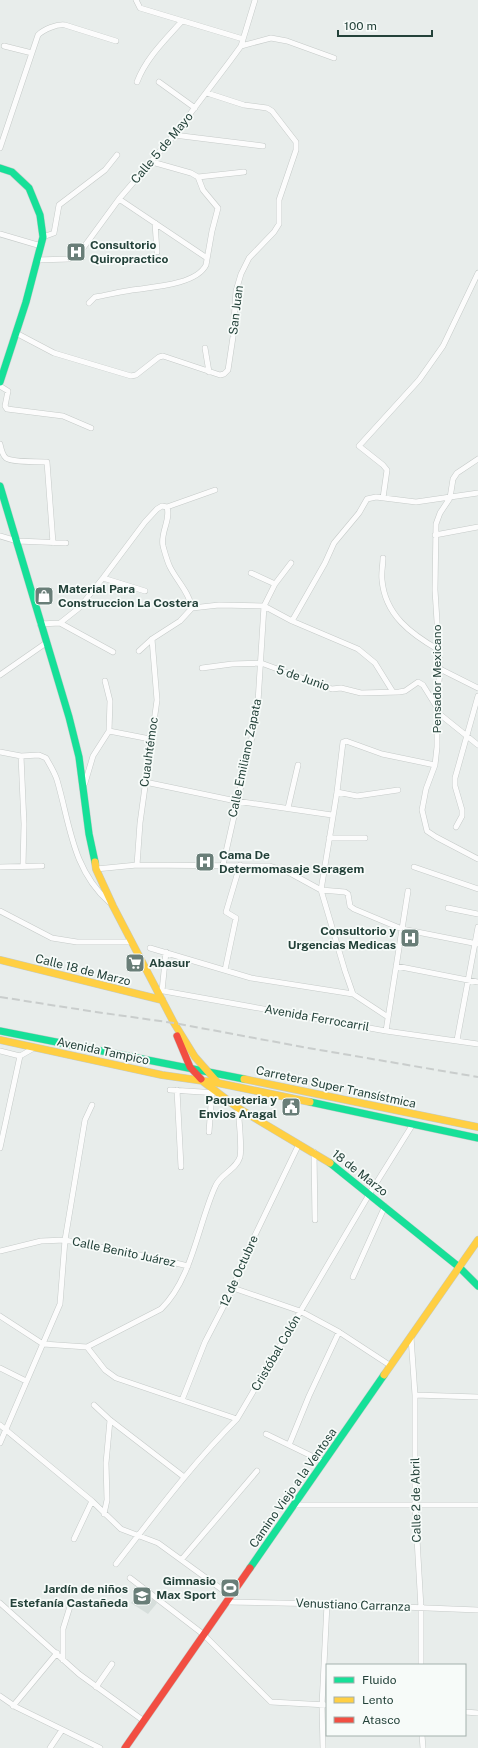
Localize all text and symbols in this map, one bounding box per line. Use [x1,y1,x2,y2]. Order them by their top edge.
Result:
scale bar [338,12,432,38]
text: 100 m [344,19,377,33]
street label: Calle 5 de Mayo [128,109,196,186]
place label: Consultorio Quiropractico [90,238,169,266]
hospital icon: Consultorio Quiropractico [65,241,87,263]
street label: San Juan [226,284,246,336]
place label: Material Para Construccion La Costera [58,582,199,610]
shop icon: Material Para Construccion La Costera [33,585,55,607]
street label: Pensador Mexicano [430,624,444,733]
street label: 5 de Junio [274,662,332,694]
street label: Calle Emiliano Zapata [226,697,264,819]
street label: Cuauhtémoc [137,716,161,788]
place label: Cama De Determomasaje Seragem [219,848,364,876]
hospital icon: Cama De Determomasaje Seragem [194,851,216,873]
place label: Consultorio y Urgencias Medicas [288,924,396,952]
hospital icon: Consultorio y Urgencias Medicas [399,927,421,949]
street label: Calle 18 de Marzo [34,951,132,989]
supermarket icon: Abasur [124,952,146,974]
place label: Abasur [149,956,190,970]
street label: Avenida Ferrocarril [264,1002,371,1034]
street label: Avenida Tampico [56,1034,151,1068]
street label: Carretera Super Transístmica [255,1063,417,1111]
place label: Paqueteria y Envios Aragal [199,1093,277,1121]
public building icon: Paqueteria y Envios Aragal [280,1096,302,1118]
street label: 18 de Marzo [329,1147,391,1199]
street label: 12 de Octubre [217,1233,261,1309]
street label: Calle Benito Juárez [71,1234,177,1270]
street label: Cristóbal Colón [249,1312,303,1394]
street label: Camino Viejo a la Ventosa [246,1426,340,1550]
street label: Calle 2 de Abril [408,1457,424,1543]
place label: Gimnasio Max Sport [156,1574,216,1602]
sports icon: Gimnasio Max Sport [219,1577,241,1599]
place label: Jardín de niños Estefanía Castañeda [10,1582,128,1610]
school or university icon: Jardín de niños Estefanía Castañeda [131,1585,153,1607]
street label: Venustiano Carranza [295,1596,411,1614]
legend [326,1664,466,1736]
text: Fluido [362,1673,397,1687]
text: Lento [362,1693,394,1707]
text: Atasco [362,1713,401,1727]

